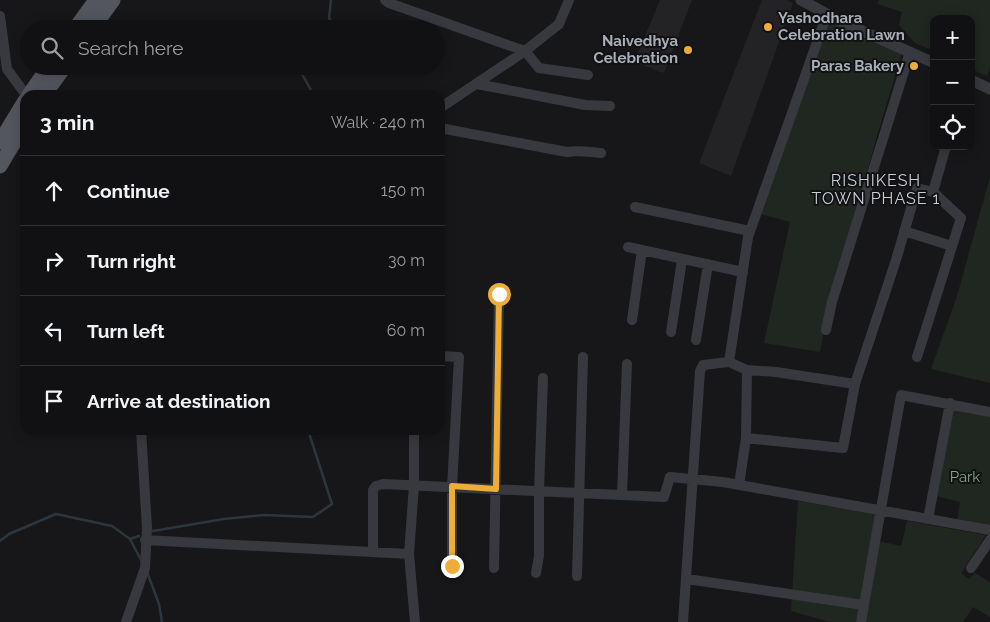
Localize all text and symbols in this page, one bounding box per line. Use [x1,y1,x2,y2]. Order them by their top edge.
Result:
place label: Yashodhara Celebration Lawn [778,9,905,44]
map controls [930,15,975,150]
button: + [930,15,975,60]
search box [20,20,445,75]
marker: Yashodhara Celebration Lawn [762,21,774,33]
place label: Naivedhya Celebration [593,32,678,67]
icon: search [38,34,66,62]
text: Search here [78,37,184,59]
marker: Naivedhya Celebration [682,44,694,56]
place label: Paras Bakery [811,57,905,75]
marker: Paras Bakery [908,60,920,72]
button: − [930,60,975,105]
button: locate [930,105,975,150]
text: 3 min [40,110,94,135]
text: Walk · 240 m [331,113,425,132]
district label: RISHIKESH TOWN PHASE 1 [812,171,940,208]
icon: ahead [40,177,68,205]
text: Continue [87,180,170,202]
text: 150 m [381,181,425,200]
icon: right [40,247,68,275]
text: Turn right [87,250,176,272]
text: 30 m [388,251,425,270]
route start [488,283,511,306]
icon: left [40,317,68,345]
text: Turn left [87,320,164,342]
text: 60 m [387,321,425,340]
icon: arrive [40,387,68,415]
text: Arrive at destination [87,390,271,412]
park label: Park [950,468,980,486]
route end [441,555,464,578]

